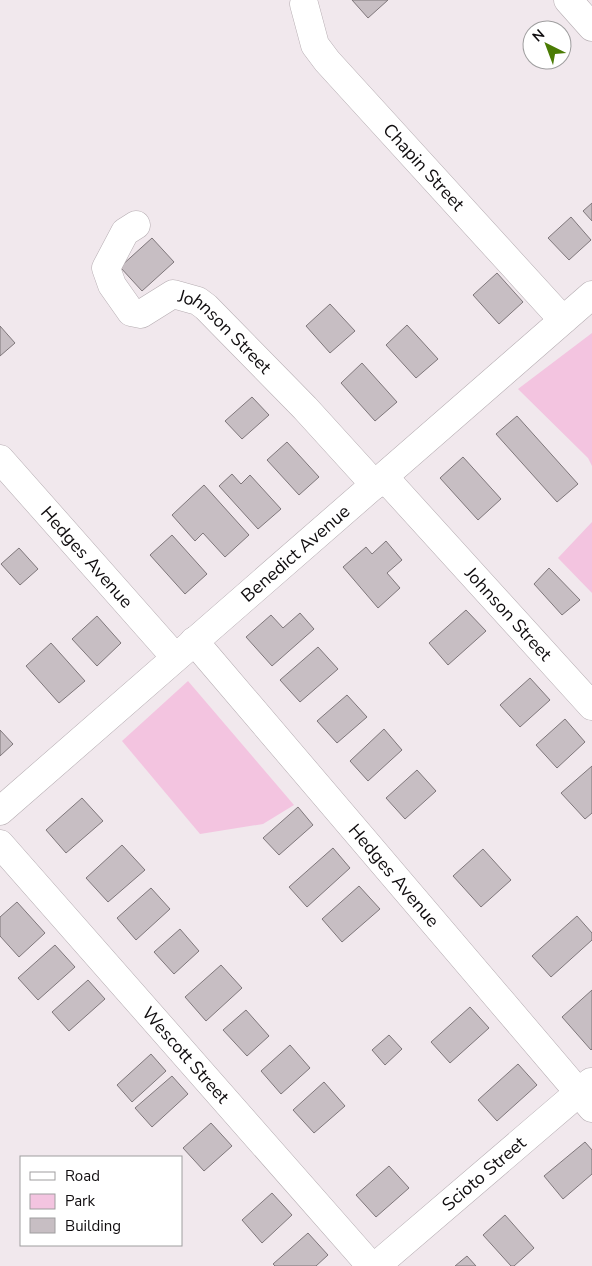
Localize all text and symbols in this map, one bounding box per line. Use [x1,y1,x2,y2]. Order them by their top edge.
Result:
north arrow [522,20,572,70]
text: N [528,25,549,46]
street label: Chapin Street [378,118,470,217]
street label: Johnson Street [174,284,277,379]
street label: Benedict Avenue [236,499,355,607]
street label: Hedges Avenue [35,501,138,613]
street label: Johnson Street [459,561,558,667]
street label: Hedges Avenue [343,819,445,932]
street label: Wescott Street [136,1002,235,1109]
street label: Scioto Street [437,1130,532,1216]
legend [20,1156,182,1246]
text: Road [65,1166,100,1186]
text: Park [65,1191,95,1211]
text: Building [65,1216,121,1236]

